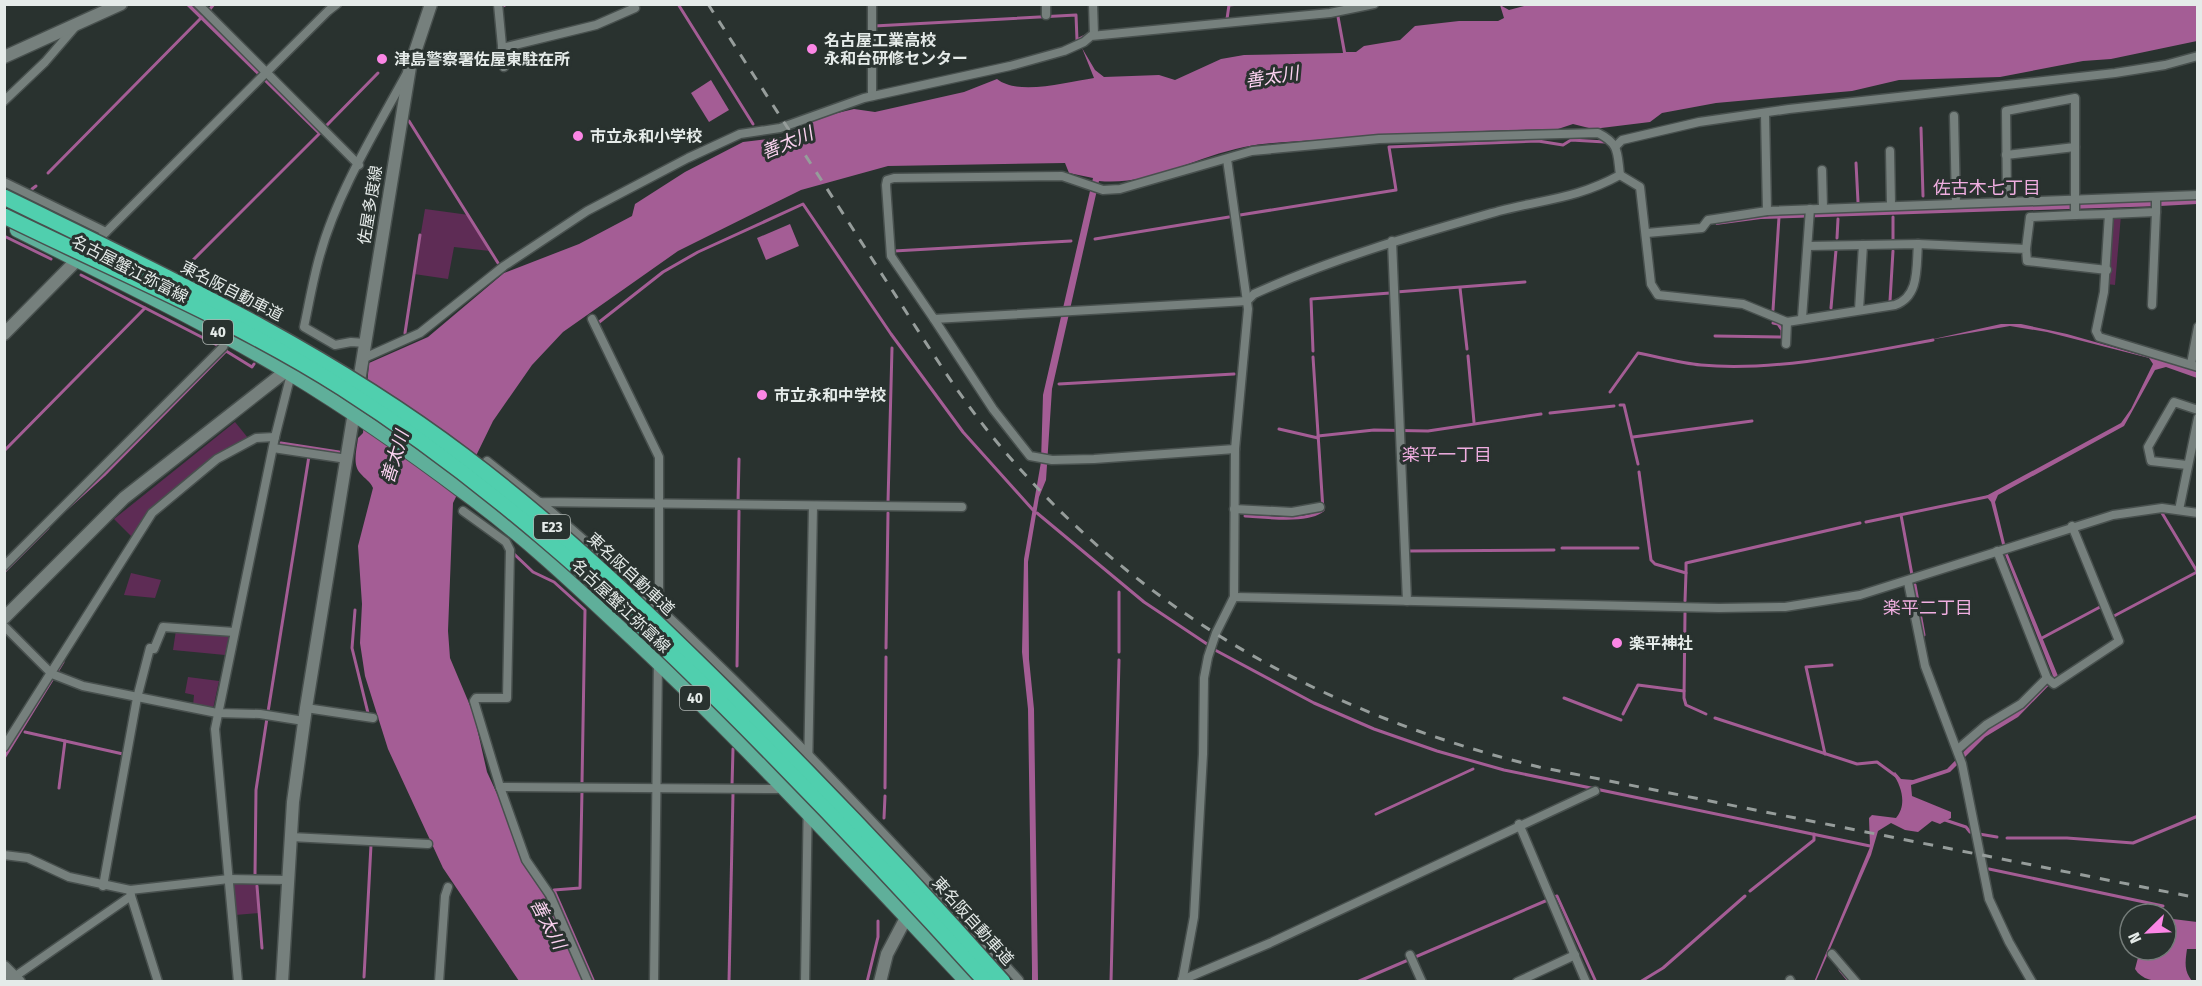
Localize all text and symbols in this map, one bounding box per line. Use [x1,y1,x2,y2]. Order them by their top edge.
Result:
place label: 名古屋工業高校 永和台研修センター [824,31,968,68]
marker: 名古屋工業高校 永和台研修センター [805,42,819,56]
place label: 津島警察署佐屋東駐在所 [394,50,570,69]
marker: 津島警察署佐屋東駐在所 [375,52,389,66]
water label: 善太川 [1244,62,1302,92]
water label: 善太川 [758,122,818,164]
place label: 市立永和小学校 [590,127,702,146]
marker: 市立永和小学校 [571,129,585,143]
street label: 佐屋多度線 [354,164,386,246]
district label: 佐古木七丁目 [1933,177,2041,199]
street label: 名古屋蟹江弥富線 [69,231,191,307]
street label: 東名阪自動車道 [178,257,286,325]
road number: 40 [203,320,233,344]
place label: 市立永和中学校 [774,386,886,405]
marker: 市立永和中学校 [755,388,769,402]
water label: 善太川 [377,426,414,486]
district label: 楽平一丁目 [1402,444,1492,466]
road number: E23 [534,515,570,539]
street label: 東名阪自動車道 [584,529,678,619]
street label: 名古屋蟹江弥富線 [568,555,674,657]
district label: 楽平二丁目 [1883,597,1973,619]
place label: 楽平神社 [1629,634,1693,653]
marker: 楽平神社 [1610,636,1624,650]
road number: 40 [680,686,710,710]
street label: 東名阪自動車道 [928,873,1018,969]
water label: 善太川 [526,895,571,955]
north arrow [2118,902,2178,962]
text: N [2124,930,2145,946]

